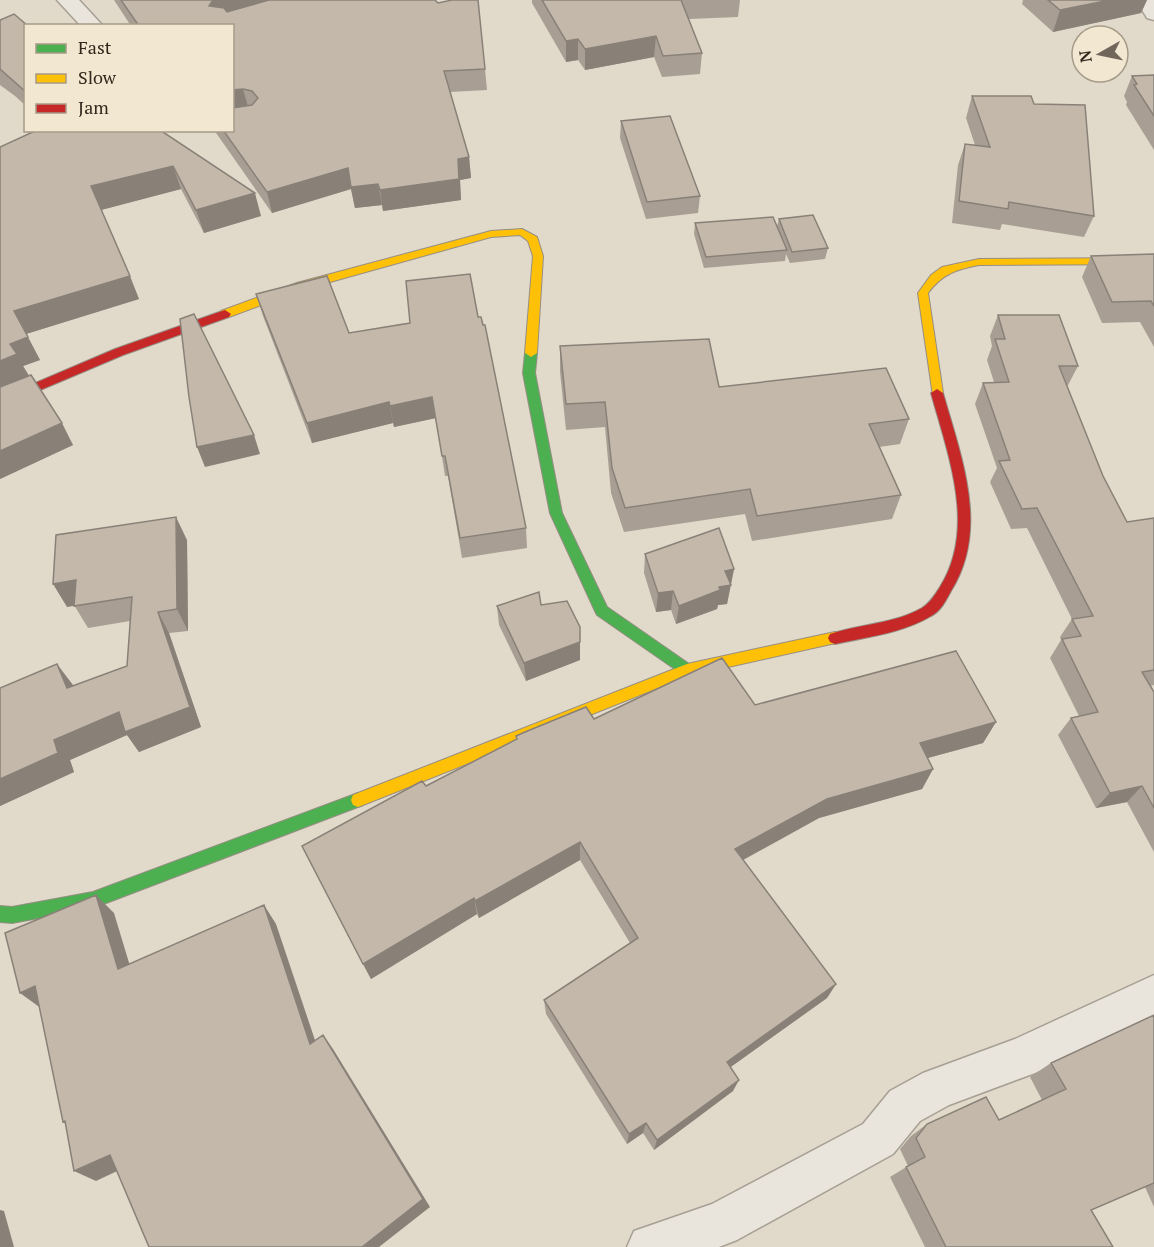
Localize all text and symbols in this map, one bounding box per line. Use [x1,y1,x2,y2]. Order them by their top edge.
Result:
legend [24,24,234,132]
north arrow [1070,24,1130,84]
text: Fast [78,35,112,59]
text: N [1073,49,1097,64]
text: Slow [78,65,117,89]
text: Jam [78,95,109,119]

